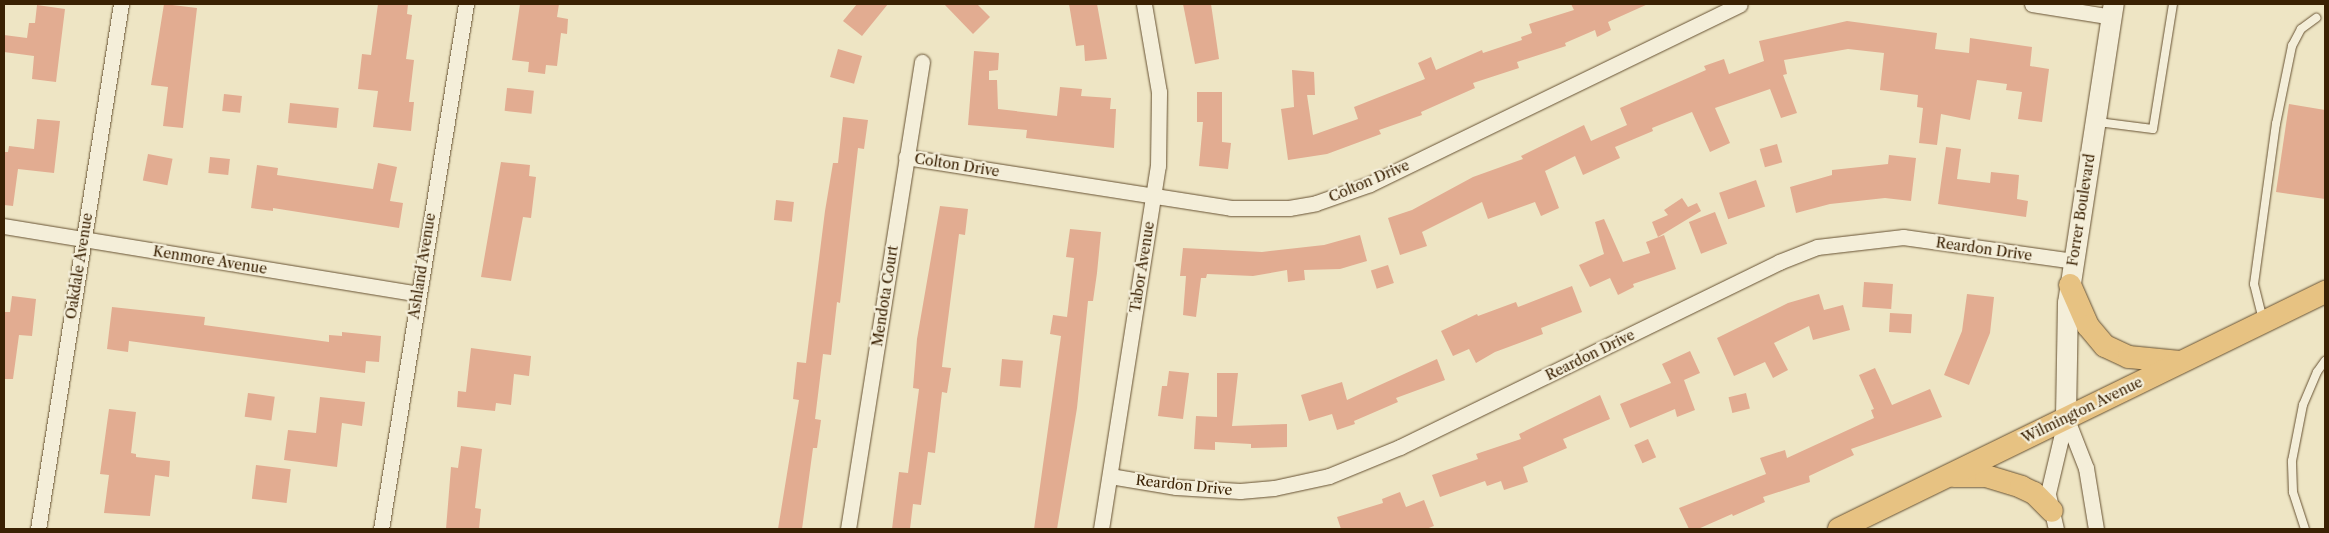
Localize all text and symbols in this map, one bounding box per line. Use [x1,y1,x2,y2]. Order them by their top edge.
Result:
street label: Colton Drive [913,150,1001,180]
street label: Forrer Boulevard [2064,153,2098,267]
street label: Colton Drive [1326,156,1412,206]
street label: Oakdale Avenue [62,211,96,321]
street label: Ashland Avenue [405,212,439,320]
street label: Tabor Avenue [1126,220,1158,314]
street label: Reardon Drive [1935,234,2033,264]
street label: Kenmore Avenue [152,243,268,277]
street label: Mendota Court [869,244,901,348]
street label: Reardon Drive [1543,326,1637,384]
street label: Wilmington Avenue [2019,373,2145,447]
street label: Reardon Drive [1135,472,1233,498]

